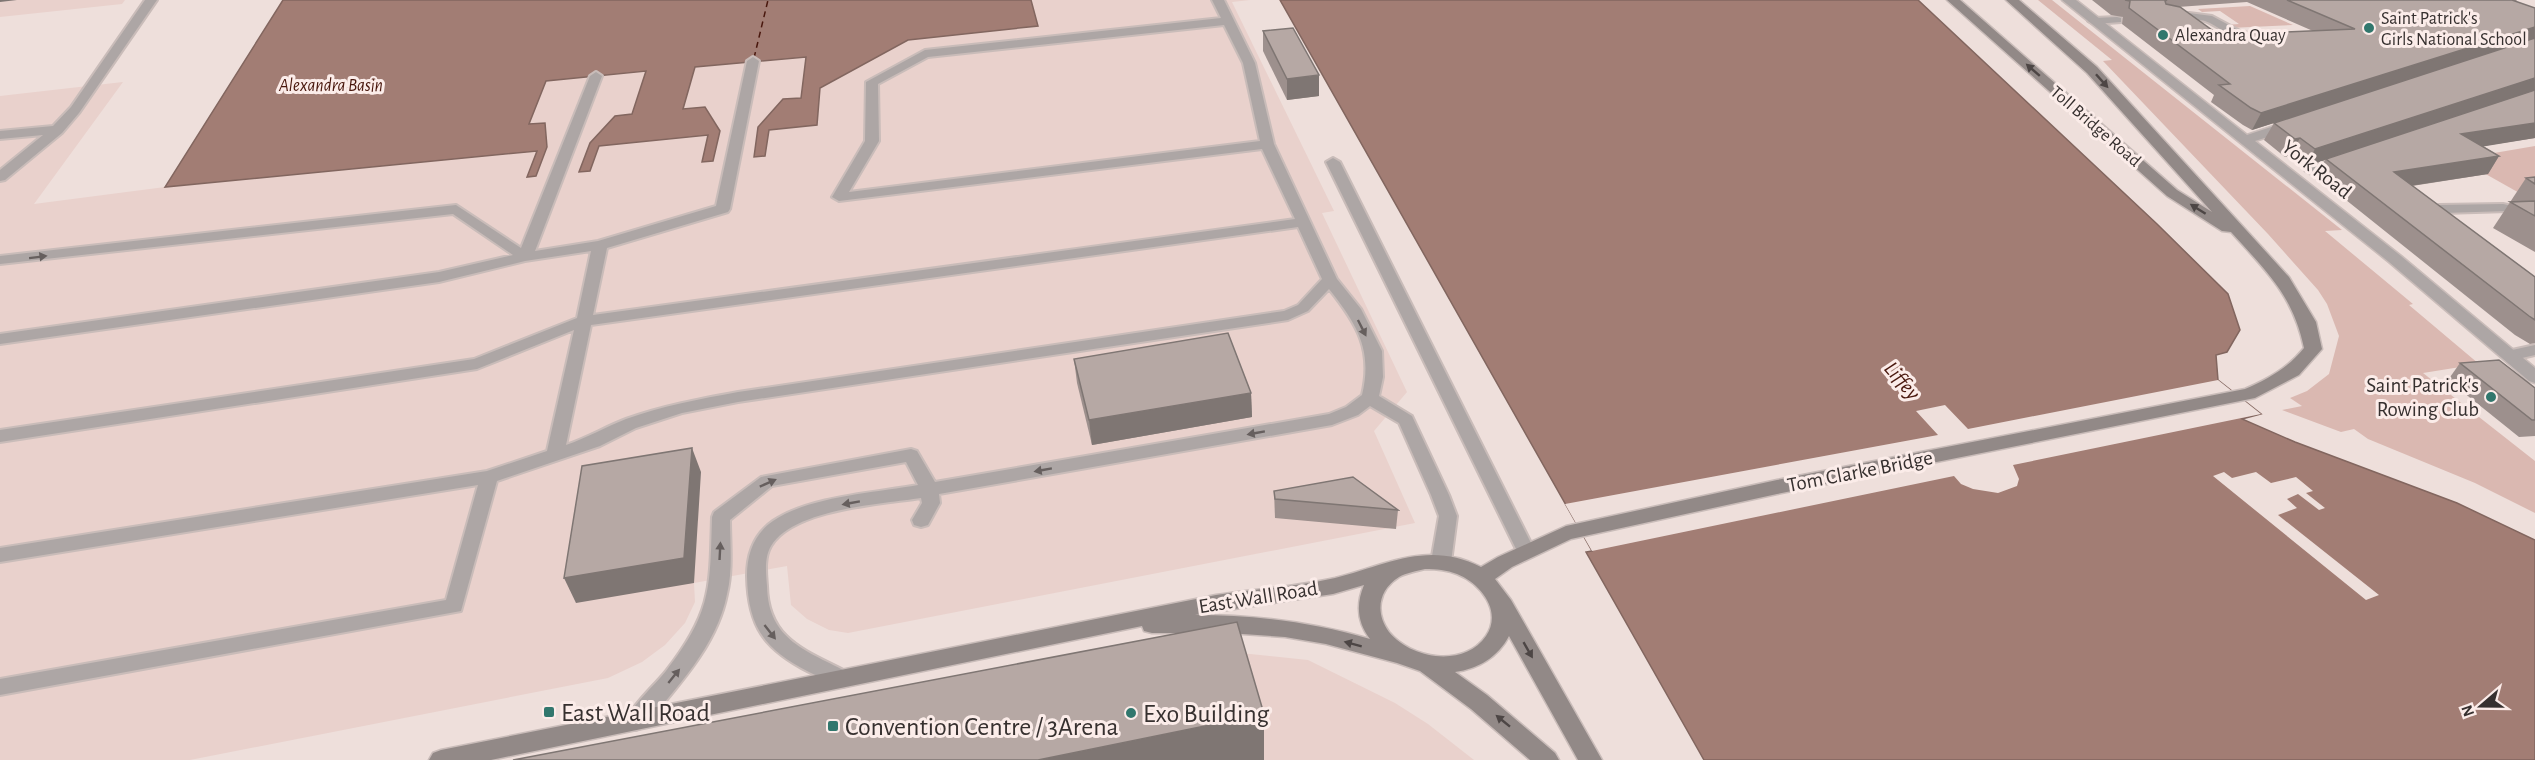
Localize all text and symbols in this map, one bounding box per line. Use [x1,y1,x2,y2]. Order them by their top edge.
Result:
place label: Saint Patrick's Girls National School [2381,10,2527,49]
marker: Saint Patrick's Girls National School [2362,21,2376,35]
place label: Alexandra Quay [2175,27,2286,45]
marker: Alexandra Quay [2156,28,2170,42]
one-way arrow [2026,64,2041,77]
one-way arrow [2095,73,2108,88]
water label: Alexandra Basin [278,77,383,95]
street label: Toll Bridge Road [2047,83,2144,171]
street label: York Road [2278,136,2355,203]
one-way arrow [2190,203,2206,215]
one-way arrow [28,252,47,261]
one-way arrow [1357,320,1367,337]
water label: Liffey [1880,357,1925,404]
place label: Saint Patrick's Rowing Club [2366,375,2479,420]
marker: Saint Patrick's Rowing Club [2484,390,2498,404]
one-way arrow [1246,429,1265,438]
street label: Tom Clarke Bridge [1786,447,1935,496]
one-way arrow [1034,466,1053,475]
one-way arrow [760,478,778,488]
one-way arrow [842,499,861,508]
one-way arrow [715,541,724,560]
street label: East Wall Road [1197,578,1319,617]
one-way arrow [764,624,776,640]
one-way arrow [1344,638,1363,648]
one-way arrow [1523,642,1533,659]
one-way arrow [667,668,680,684]
north arrow [2451,676,2511,736]
place label: East Wall Road [561,700,710,726]
place label: Exo Building [1143,701,1270,727]
text: N [2458,703,2477,719]
marker: East Wall Road [542,705,556,719]
marker: Exo Building [1124,706,1138,720]
place label: Convention Centre / 3Arena [845,714,1119,740]
one-way arrow [1496,716,1511,728]
marker: Convention Centre / 3Arena [826,719,840,733]

